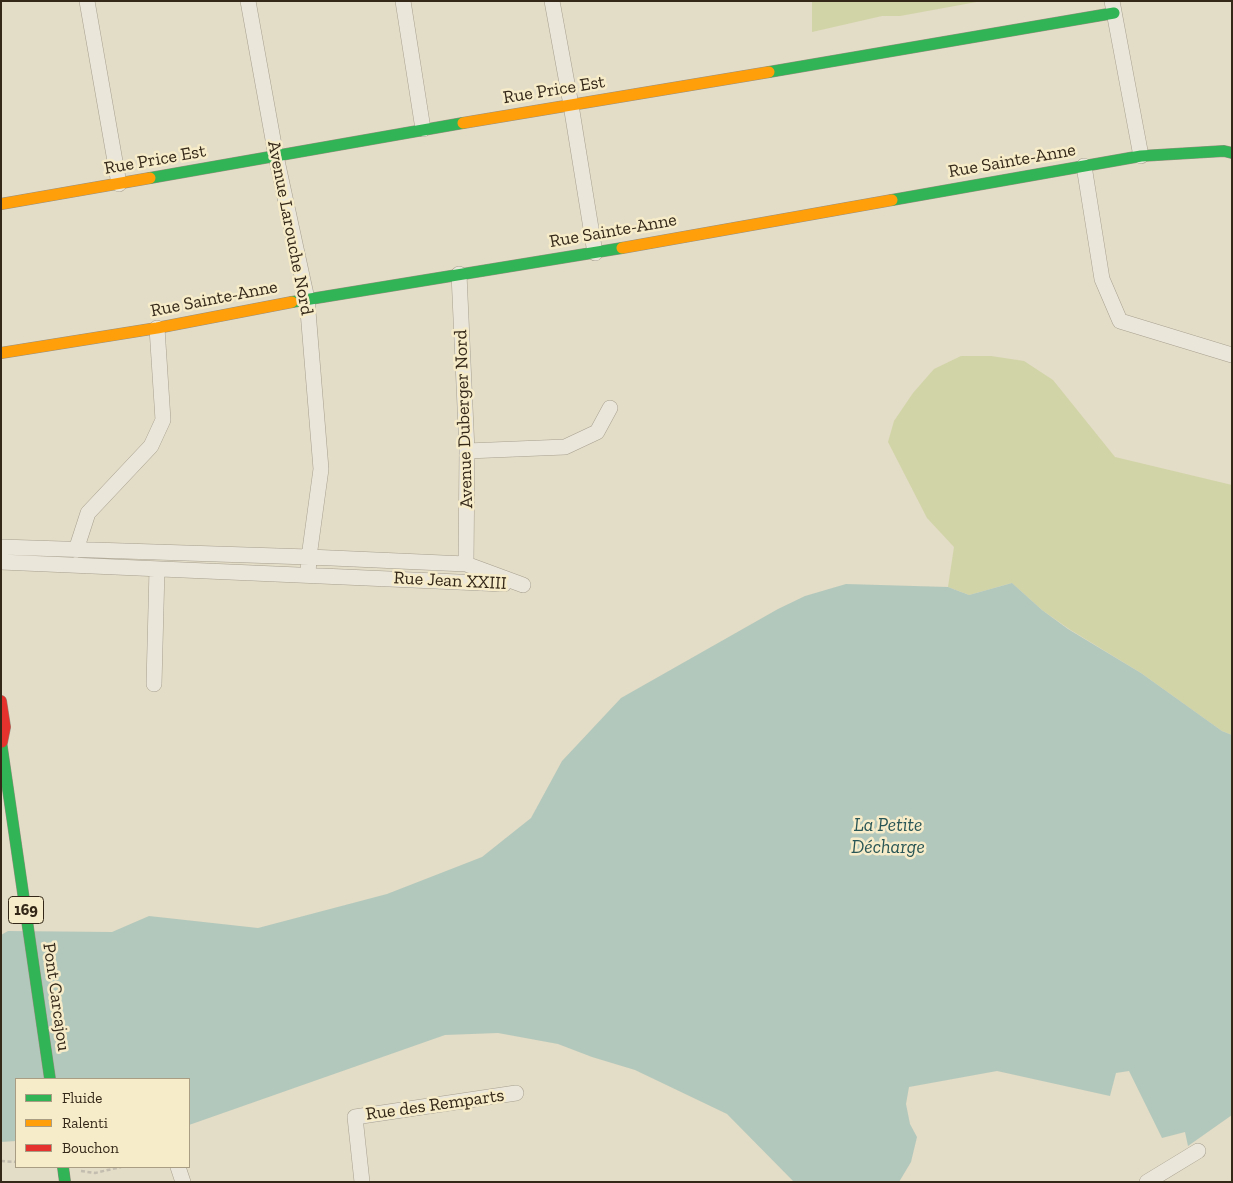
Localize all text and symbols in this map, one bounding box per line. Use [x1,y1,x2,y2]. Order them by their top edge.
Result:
street label: Rue Price Est [502,71,606,109]
street label: Avenue Larouche Nord [263,139,317,317]
street label: Rue Sainte-Anne [947,139,1077,183]
street label: Rue Price Est [103,140,207,180]
street label: Rue Sainte-Anne [548,209,678,253]
street label: Rue Sainte-Anne [149,276,279,322]
street label: Avenue Duberger Nord [450,329,478,509]
street label: Rue Jean XXIII [393,567,507,595]
water label: La Petite Décharge [851,815,925,859]
road number: 169 [8,896,44,924]
street label: Pont Carcajou [38,942,74,1052]
legend [15,1078,190,1168]
street label: Rue des Remparts [364,1085,506,1125]
text: Fluide [62,1089,102,1107]
text: Ralenti [62,1114,108,1132]
text: Bouchon [62,1139,119,1157]

